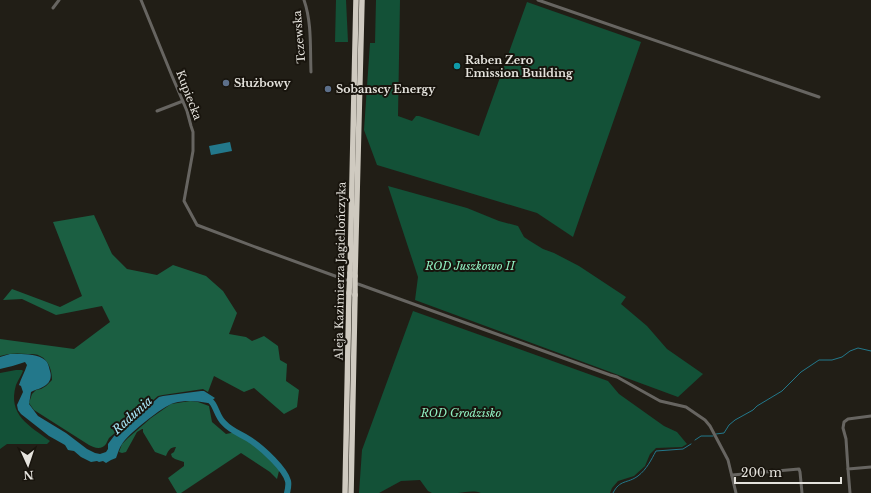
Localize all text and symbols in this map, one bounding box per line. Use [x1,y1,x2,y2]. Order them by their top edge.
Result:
street label: Tczewska [290,9,308,64]
place label: Raben Zero Emission Building [465,53,573,80]
marker: Raben Zero Emission Building [452,61,462,71]
street label: Kupiecka [173,68,205,123]
place label: Służbowy [234,76,291,90]
marker: Służbowy [221,78,231,88]
place label: Sobanscy Energy [336,82,436,96]
marker: Sobanscy Energy [323,84,333,94]
street label: Aleja Kazimierza Jagiellończyka [331,181,349,361]
park label: ROD Juszkowo II [424,259,516,273]
water label: Radunia [108,393,155,438]
park label: ROD Grodzisko [420,406,501,420]
north arrow [8,445,48,485]
scale bar [735,459,841,485]
text: 200 m [741,465,782,480]
text: N [22,468,34,482]

